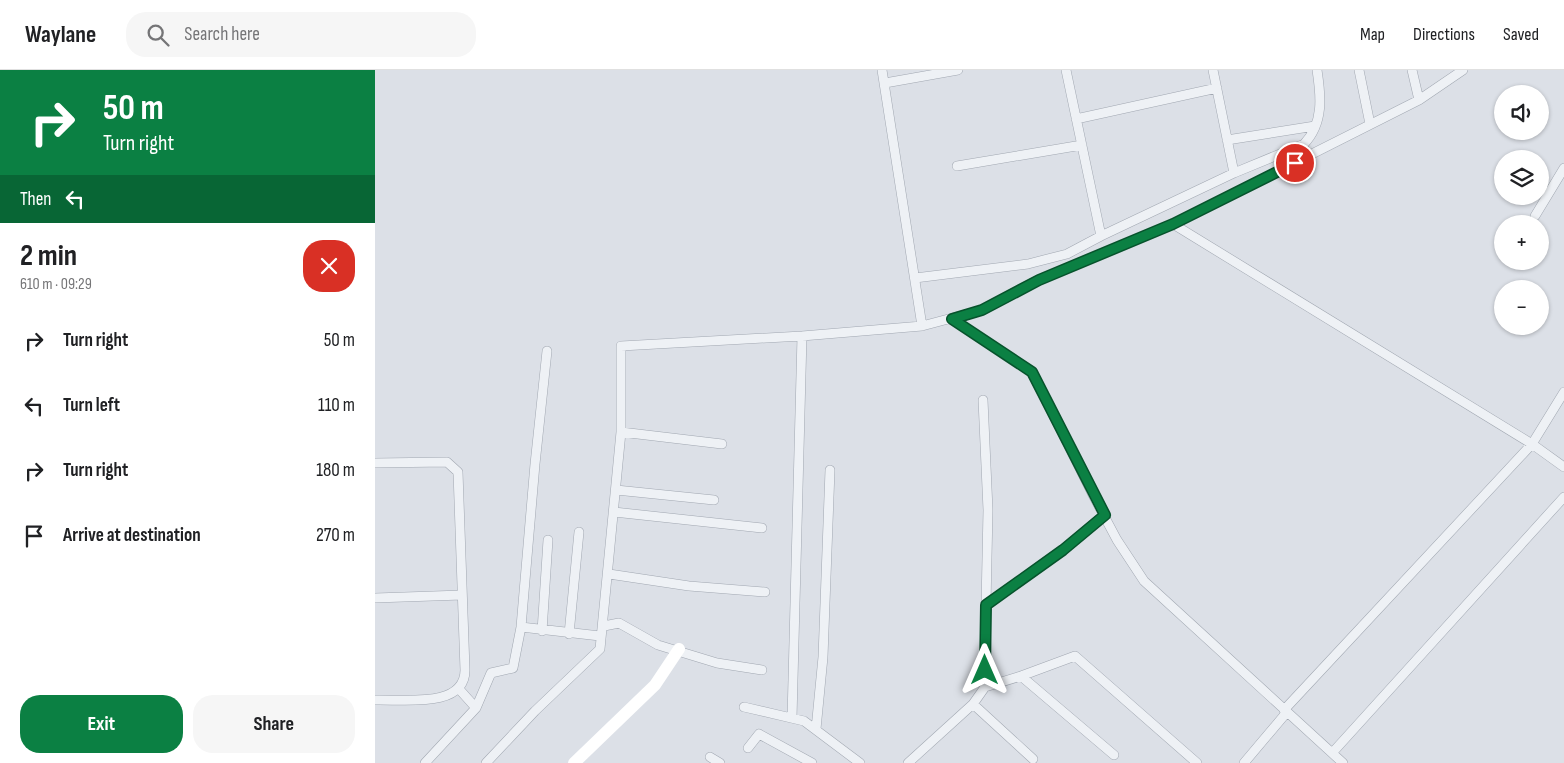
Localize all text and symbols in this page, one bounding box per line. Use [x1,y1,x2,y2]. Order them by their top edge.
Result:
search box [126,12,476,57]
text: Waylane [25,20,96,49]
icon: search [144,21,172,49]
text: Search here [184,23,260,46]
text: Map [1360,24,1385,45]
text: Directions [1413,24,1475,45]
text: Saved [1503,24,1539,45]
map controls [1494,85,1549,335]
button: sound [1494,85,1549,140]
text: 50 m [103,87,164,130]
icon: right [20,90,85,155]
text: Turn right [103,130,174,157]
pin [1274,142,1316,184]
icon: arrive [1281,149,1309,177]
button: layers [1494,150,1549,205]
icon: left [61,185,89,213]
text: Then [20,188,51,211]
button: + [1494,215,1549,270]
text: 2 min [20,238,77,274]
button: close [303,240,355,292]
text: 610 m · 09:29 [20,275,92,294]
button: − [1494,280,1549,335]
icon: right [20,327,48,355]
text: Turn right [63,329,128,352]
text: 50 m [324,329,355,352]
icon: left [20,392,48,420]
text: Turn left [63,394,120,417]
text: 110 m [318,394,355,417]
icon: right [20,457,48,485]
text: Turn right [63,459,128,482]
text: 180 m [316,459,355,482]
icon: arrive [20,522,48,550]
text: Arrive at destination [63,524,201,547]
text: 270 m [316,524,355,547]
position arrow [958,643,1010,695]
button: Exit [20,695,183,753]
button: Share [193,695,355,753]

